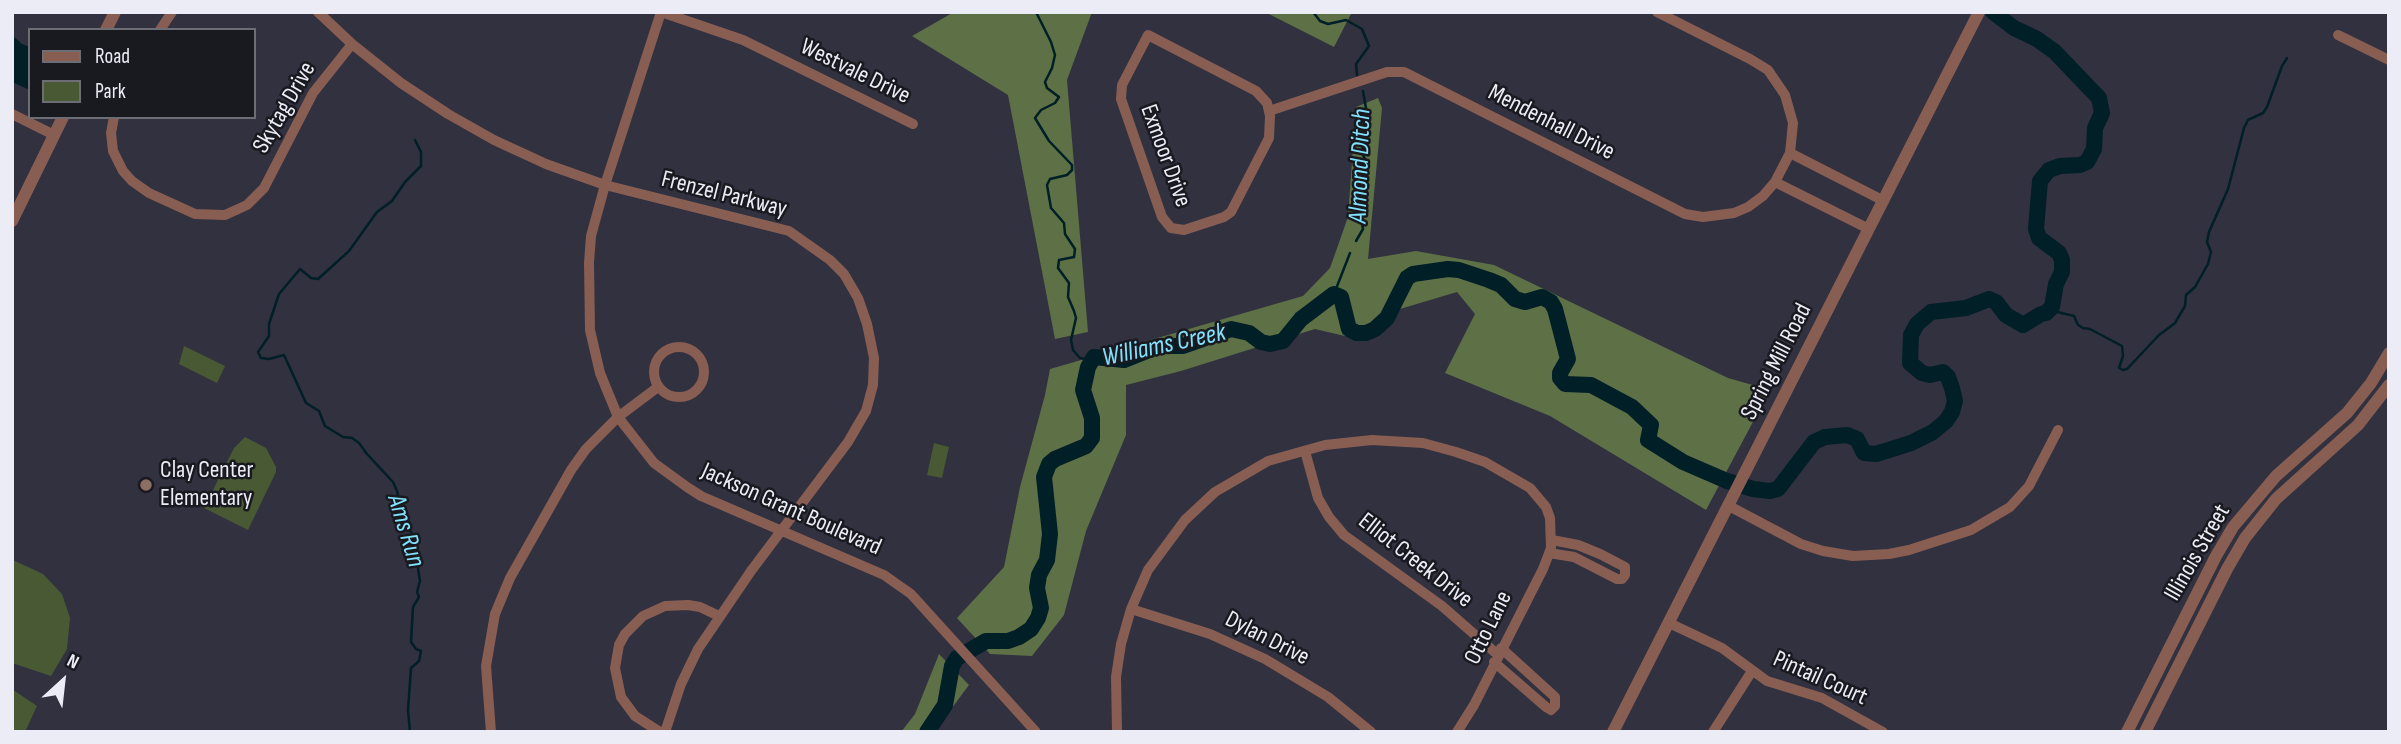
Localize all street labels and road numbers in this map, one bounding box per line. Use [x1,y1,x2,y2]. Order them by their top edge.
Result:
street label: Westvale Drive [795,33,915,111]
street label: Skytag Drive [247,57,323,159]
street label: Mendenhall Drive [1483,79,1619,167]
street label: Exmoor Drive [1133,101,1197,211]
street label: Frenzel Parkway [658,166,790,224]
street label: Spring Mill Road [1735,299,1819,425]
street label: Jackson Grant Boulevard [697,457,885,563]
street label: Illinois Street [2159,500,2237,606]
street label: Elliot Creek Drive [1352,507,1478,615]
street label: Otto Lane [1459,587,1519,669]
street label: Dylan Drive [1220,606,1314,672]
street label: Pintail Court [1768,645,1872,713]

